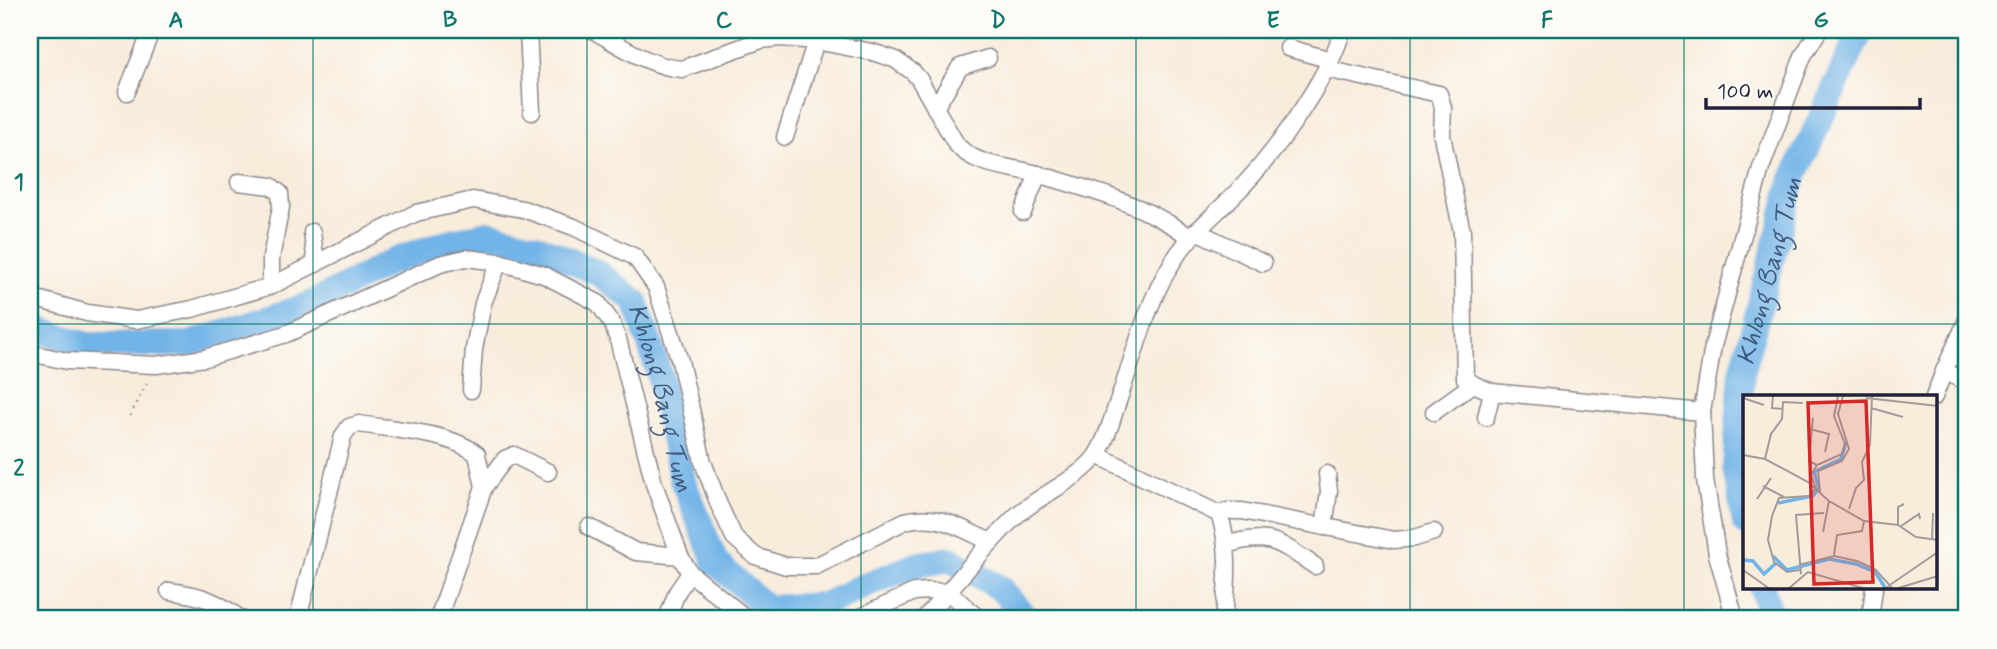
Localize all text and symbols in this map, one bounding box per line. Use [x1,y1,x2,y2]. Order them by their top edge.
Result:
text: A [168,6,184,36]
text: B [443,6,458,36]
text: C [716,6,733,36]
text: D [990,6,1006,36]
text: E [1266,6,1280,36]
text: F [1541,6,1553,36]
text: G [1813,6,1829,36]
scale bar [1706,66,1920,110]
text: 100 m [1717,78,1773,106]
text: 1 [14,168,24,198]
water label: Khlong Bang Tum [1730,173,1812,369]
water label: Khlong Bang Tum [619,300,701,497]
inset map [1743,395,1938,590]
text: 2 [13,454,25,484]

